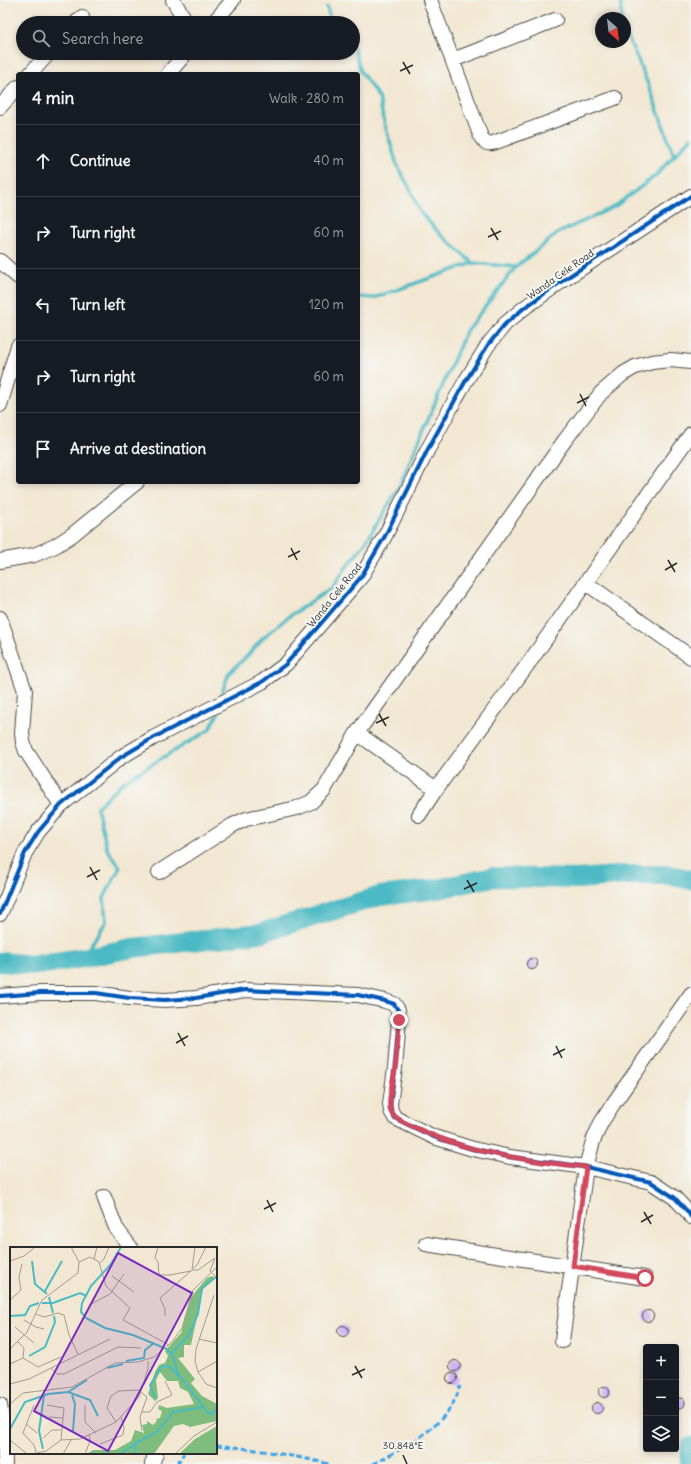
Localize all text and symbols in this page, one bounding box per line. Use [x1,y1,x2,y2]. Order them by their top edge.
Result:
north arrow [595,12,631,48]
search box [16,16,360,60]
icon: search [30,27,52,49]
text: Search here [62,29,143,48]
text: 4 min [32,87,74,109]
text: Walk · 280 m [269,90,344,107]
icon: ahead [32,150,54,172]
text: Continue [70,151,131,170]
text: 40 m [313,152,344,169]
icon: right [32,222,54,244]
text: Turn right [70,223,135,242]
text: 60 m [313,224,344,241]
street label: Wanda Cele Road [524,246,597,303]
icon: left [32,294,54,316]
text: Turn left [70,295,125,314]
text: 120 m [309,296,344,313]
icon: right [32,366,54,388]
text: Turn right [70,367,135,386]
text: 60 m [313,368,344,385]
icon: arrive [32,438,54,460]
text: Arrive at destination [70,439,206,458]
street label: Wanda Cele Road [304,560,364,630]
route end [390,1011,408,1029]
inset map [10,1247,217,1454]
route start [636,1269,654,1287]
map controls [643,1344,679,1452]
button: + [643,1344,679,1380]
button: − [643,1380,679,1416]
button: layers [643,1416,679,1452]
text: 30.848°E [383,1439,424,1452]

